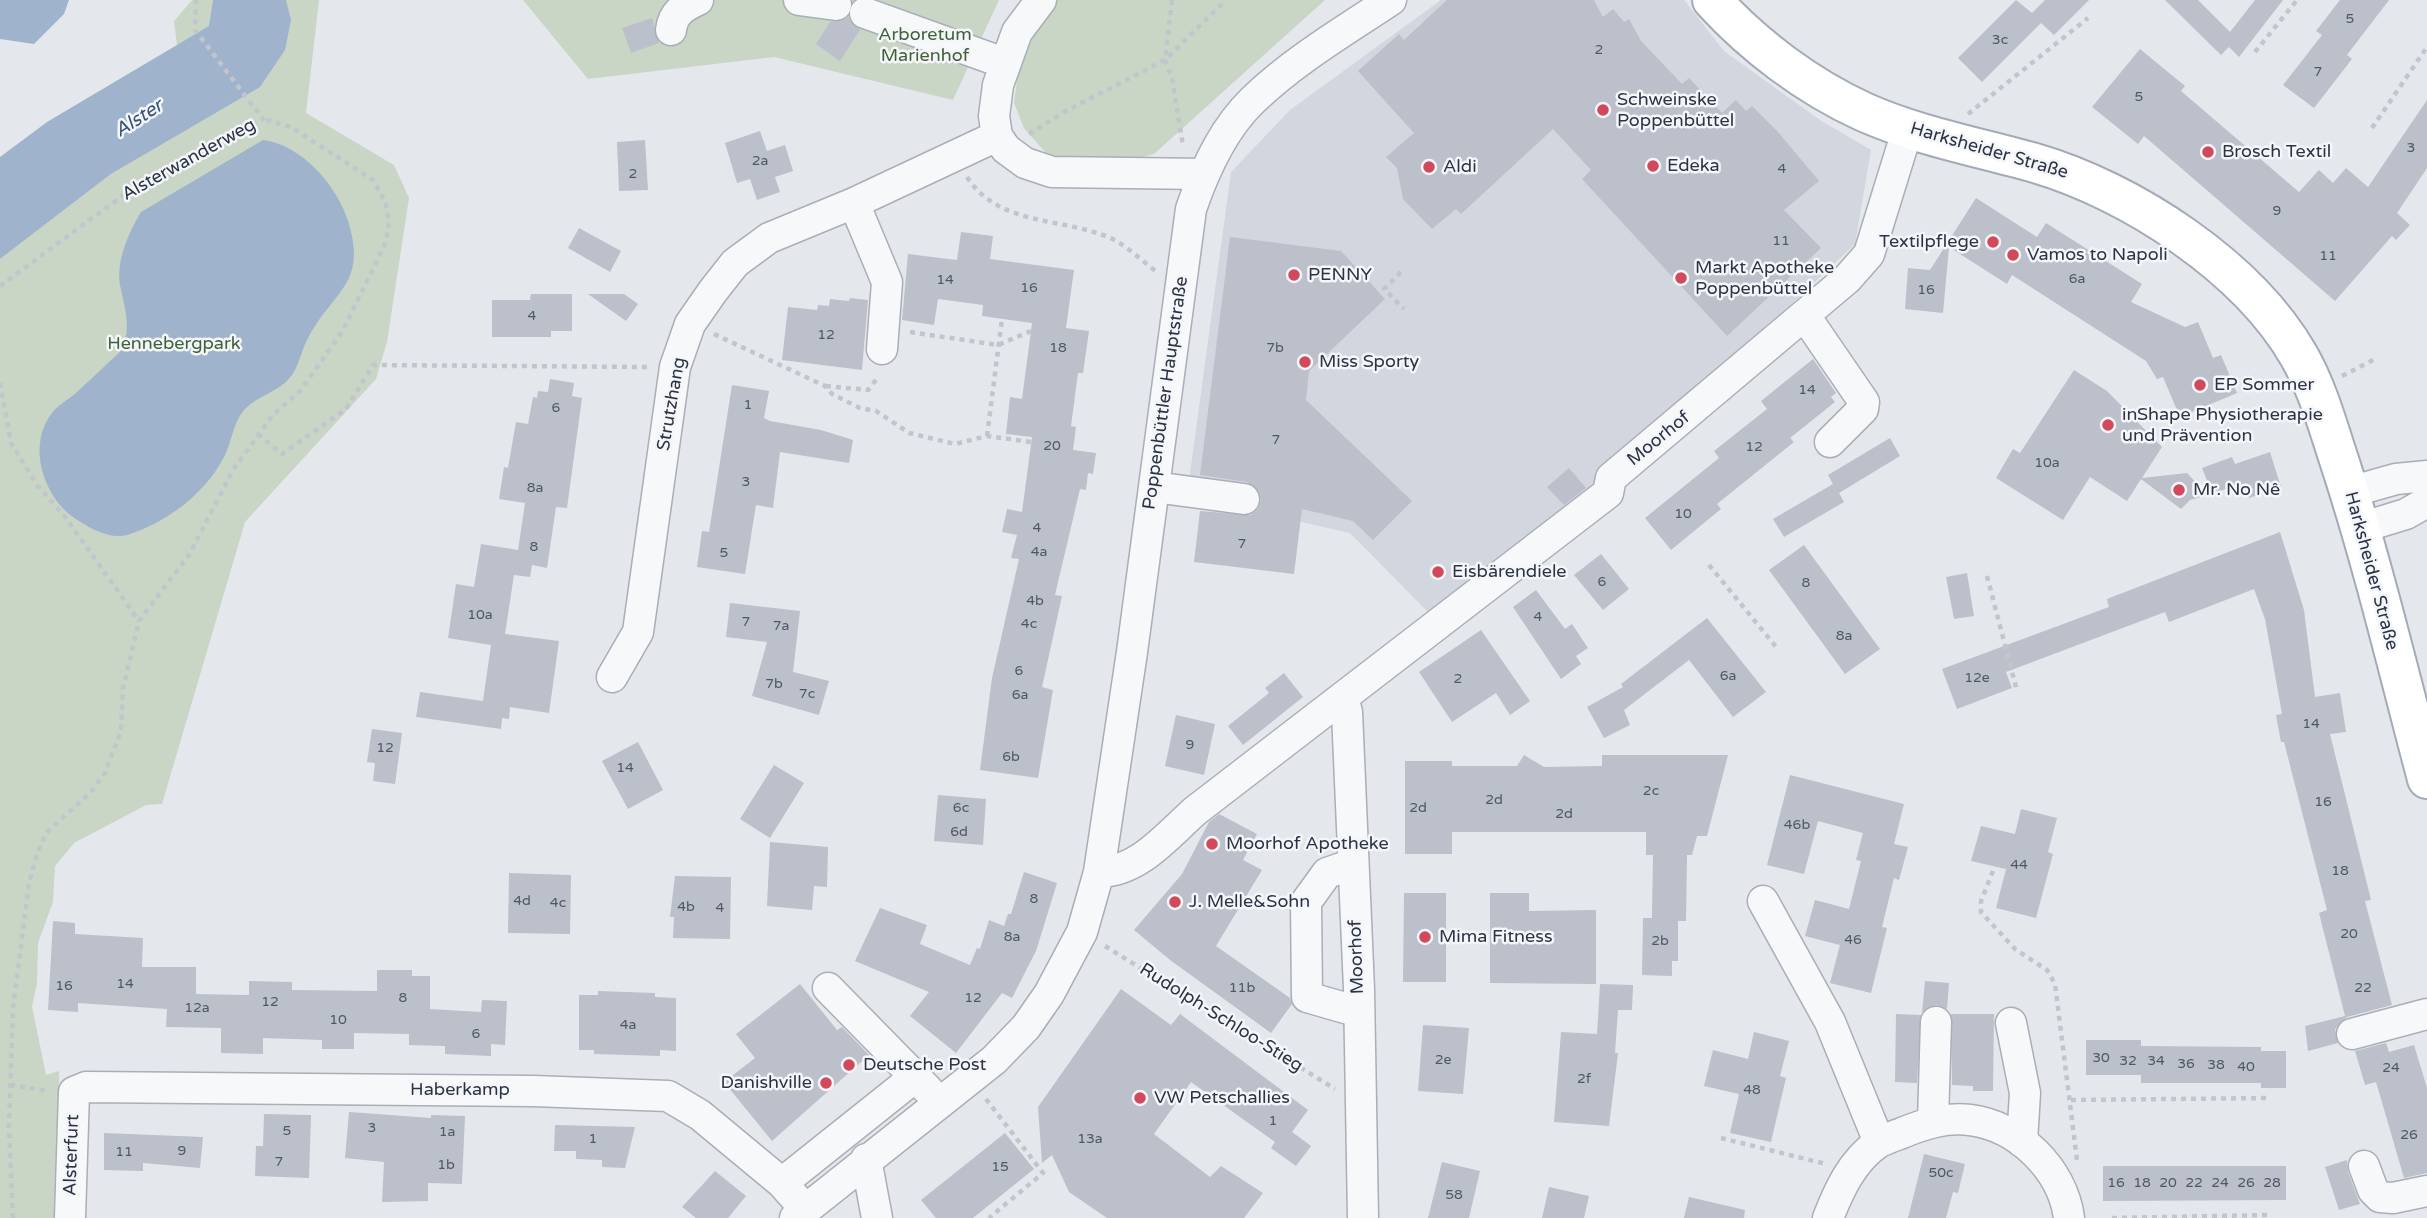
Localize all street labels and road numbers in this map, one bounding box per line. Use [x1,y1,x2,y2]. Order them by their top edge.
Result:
street label: Alsterwanderweg [118,114,260,206]
street label: Harksheider Straße [1907,118,2071,184]
street label: Poppenbüttler Hauptstraße [1139,275,1193,511]
street label: Strutzhang [653,356,691,452]
street label: Moorhof [1623,407,1695,471]
street label: Harksheider Straße [2339,489,2403,653]
street label: Moorhof [1345,919,1369,995]
street label: Rudolph-Schloo-Stieg [1135,959,1307,1077]
street label: Haberkamp [410,1079,510,1101]
street label: Alsterfurt [60,1114,84,1196]

